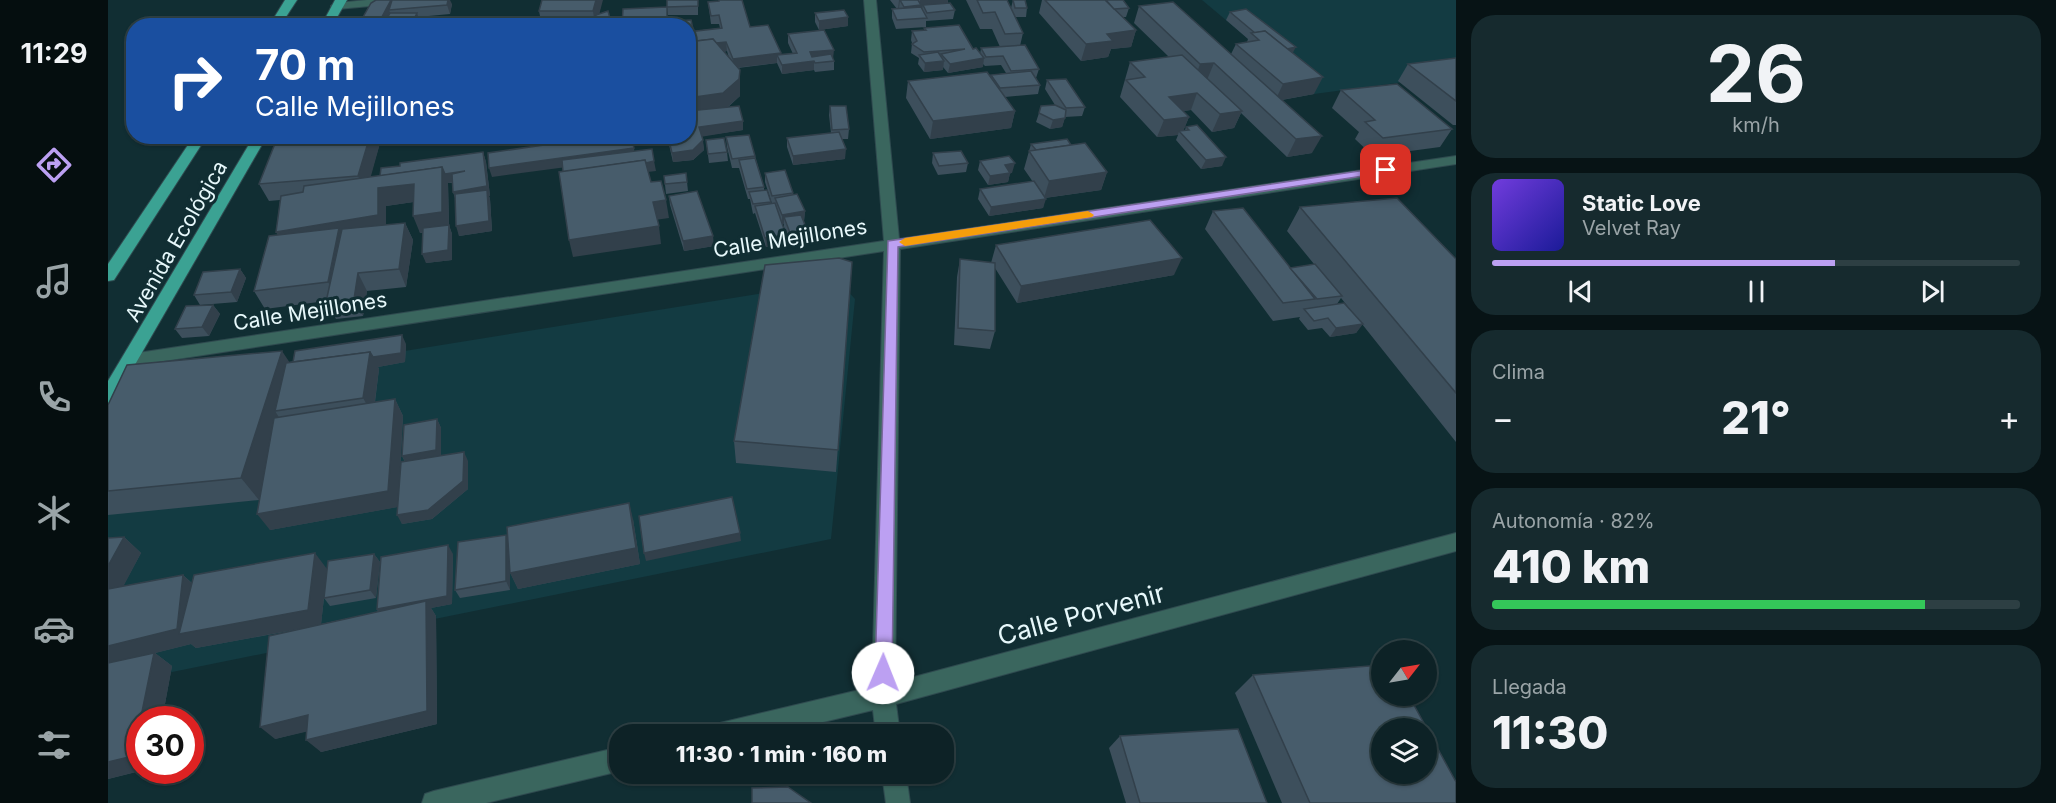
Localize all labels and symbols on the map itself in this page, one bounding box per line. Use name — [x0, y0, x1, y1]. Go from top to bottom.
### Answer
pin — [1360, 144, 1411, 195]
street label: Avenida Ecológica — [120, 156, 232, 326]
street label: Calle Mejillones — [711, 214, 869, 262]
street label: Calle Mejillones — [231, 287, 389, 335]
street label: Calle Porvenir — [994, 577, 1168, 651]
north arrow — [1371, 640, 1437, 706]
position arrow — [851, 641, 915, 705]
speed limit sign: 30 — [126, 706, 204, 784]

